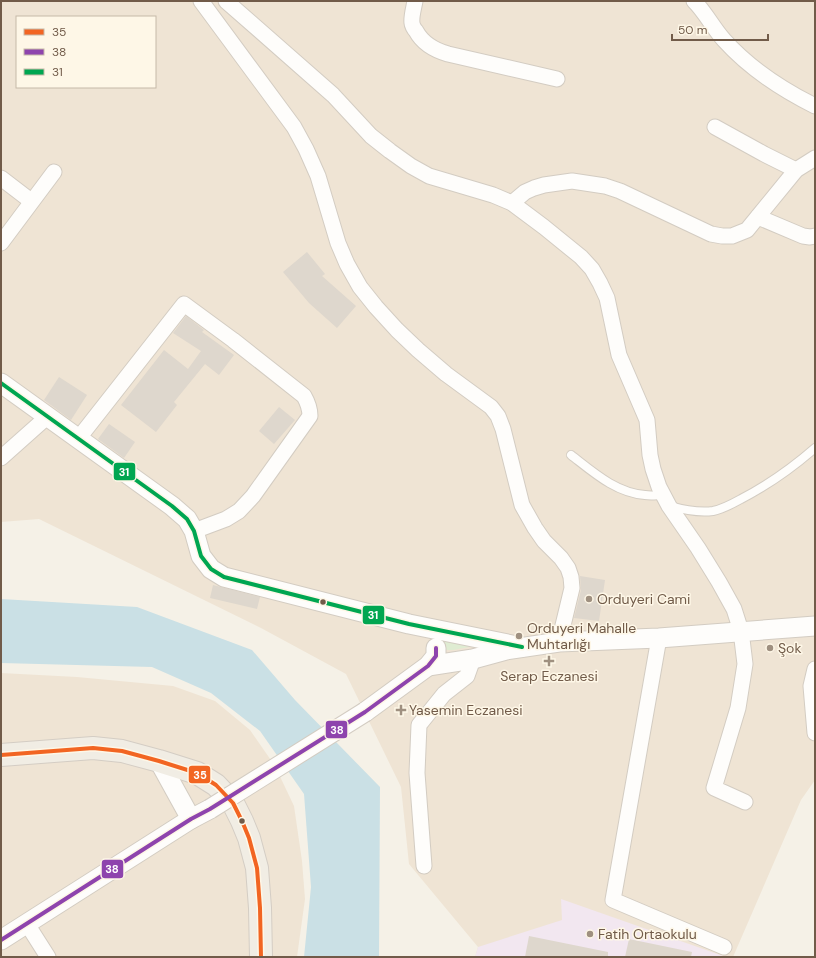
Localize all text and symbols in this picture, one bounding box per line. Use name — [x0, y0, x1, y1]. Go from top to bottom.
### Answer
legend — [16, 16, 156, 88]
scale bar — [672, 16, 768, 42]
text: 50 m — [678, 22, 707, 38]
text: 35 — [52, 24, 66, 40]
text: 38 — [52, 44, 66, 60]
text: 31 — [52, 64, 63, 80]
line badge: 31 — [113, 462, 136, 481]
text: 31 — [119, 465, 129, 479]
place label: Orduyeri Cami — [597, 590, 690, 608]
marker: Orduyeri Cami — [584, 594, 594, 604]
unlabelled marker — [318, 597, 328, 607]
line badge: 31 — [362, 605, 385, 625]
text: 31 — [368, 608, 378, 622]
place label: Orduyeri Mahalle Muhtarlığı — [527, 619, 636, 653]
marker: Orduyeri Mahalle Muhtarlığı — [514, 631, 524, 641]
place label: Şok — [778, 639, 801, 657]
marker: Şok — [765, 643, 775, 653]
marker: Serap Eczanesi — [544, 656, 554, 666]
place label: Serap Eczanesi — [500, 667, 598, 685]
place label: Yasemin Eczanesi — [409, 701, 523, 719]
marker: Yasemin Eczanesi — [396, 705, 406, 715]
line badge: 38 — [325, 720, 348, 739]
text: 38 — [330, 723, 344, 737]
line badge: 35 — [188, 765, 211, 784]
text: 35 — [193, 768, 207, 782]
unlabelled marker — [237, 816, 247, 826]
line badge: 38 — [101, 859, 124, 879]
text: 38 — [105, 862, 119, 876]
place label: Fatih Ortaokulu — [598, 925, 697, 943]
marker: Fatih Ortaokulu — [585, 929, 595, 939]

